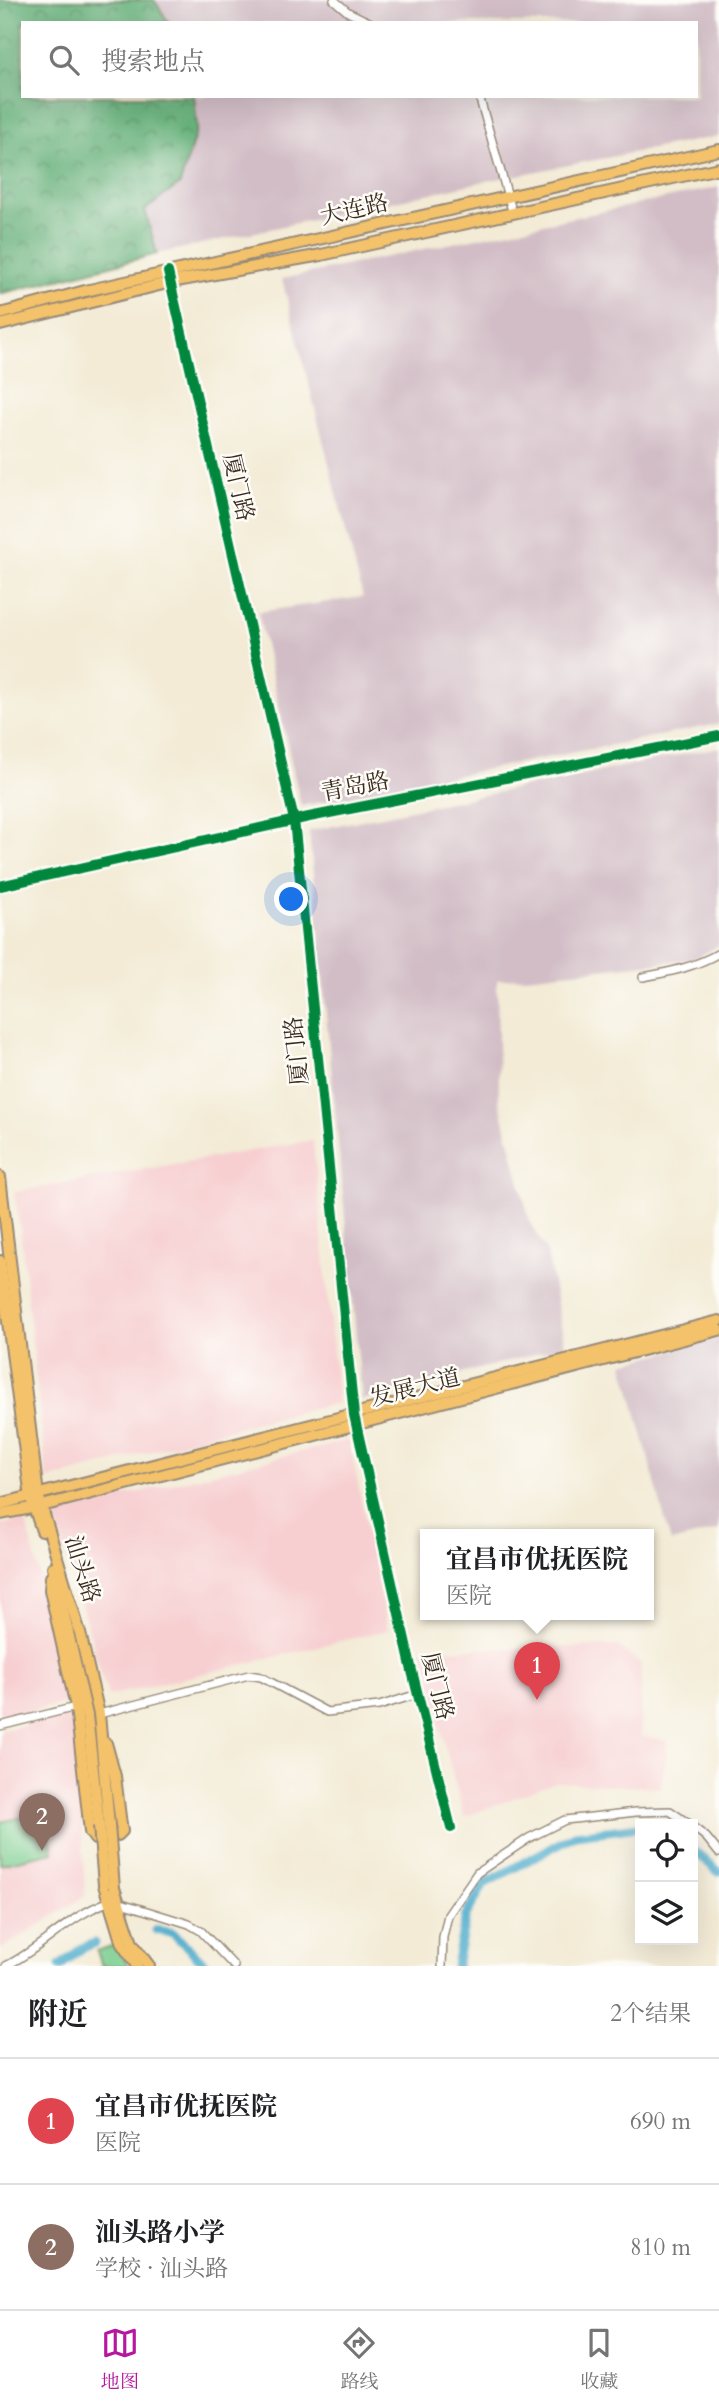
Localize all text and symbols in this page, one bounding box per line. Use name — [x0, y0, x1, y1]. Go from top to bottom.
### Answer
search box — [21, 21, 698, 98]
icon: search — [45, 41, 83, 79]
text: 搜索地点 — [101, 44, 205, 79]
street label: 大连路 — [317, 187, 391, 232]
street label: 厦门路 — [216, 450, 261, 524]
street label: 青岛路 — [318, 765, 392, 808]
your location — [274, 882, 308, 916]
street label: 厦门路 — [277, 1015, 316, 1087]
street label: 发展大道 — [367, 1361, 464, 1414]
popup — [420, 1529, 654, 1620]
street label: 汕头路 — [58, 1532, 107, 1607]
text: 宜昌市优抚医院 — [446, 1542, 628, 1577]
text: 医院 — [446, 1580, 492, 1611]
pin: 1 — [514, 1642, 560, 1700]
street label: 厦门路 — [414, 1649, 461, 1723]
pin: 2 — [19, 1793, 65, 1851]
map controls — [635, 1819, 698, 1945]
button: locate — [635, 1819, 698, 1882]
button: layers — [635, 1882, 698, 1945]
text: 附近 — [28, 1994, 88, 2035]
text: 2个结果 — [610, 1998, 691, 2029]
text: 宜昌市优抚医院 — [95, 2089, 277, 2124]
text: 1 — [45, 2106, 57, 2137]
text: 690 m — [630, 2106, 691, 2137]
text: 医院 — [95, 2127, 141, 2158]
text: 汕头路小学 — [95, 2215, 225, 2250]
text: 2 — [45, 2232, 57, 2263]
text: 810 m — [630, 2232, 691, 2263]
text: 学校 · 汕头路 — [95, 2253, 228, 2284]
tab: 地图 — [101, 2324, 139, 2395]
tab: 路线 — [340, 2324, 378, 2395]
tab: 收藏 — [580, 2324, 618, 2395]

